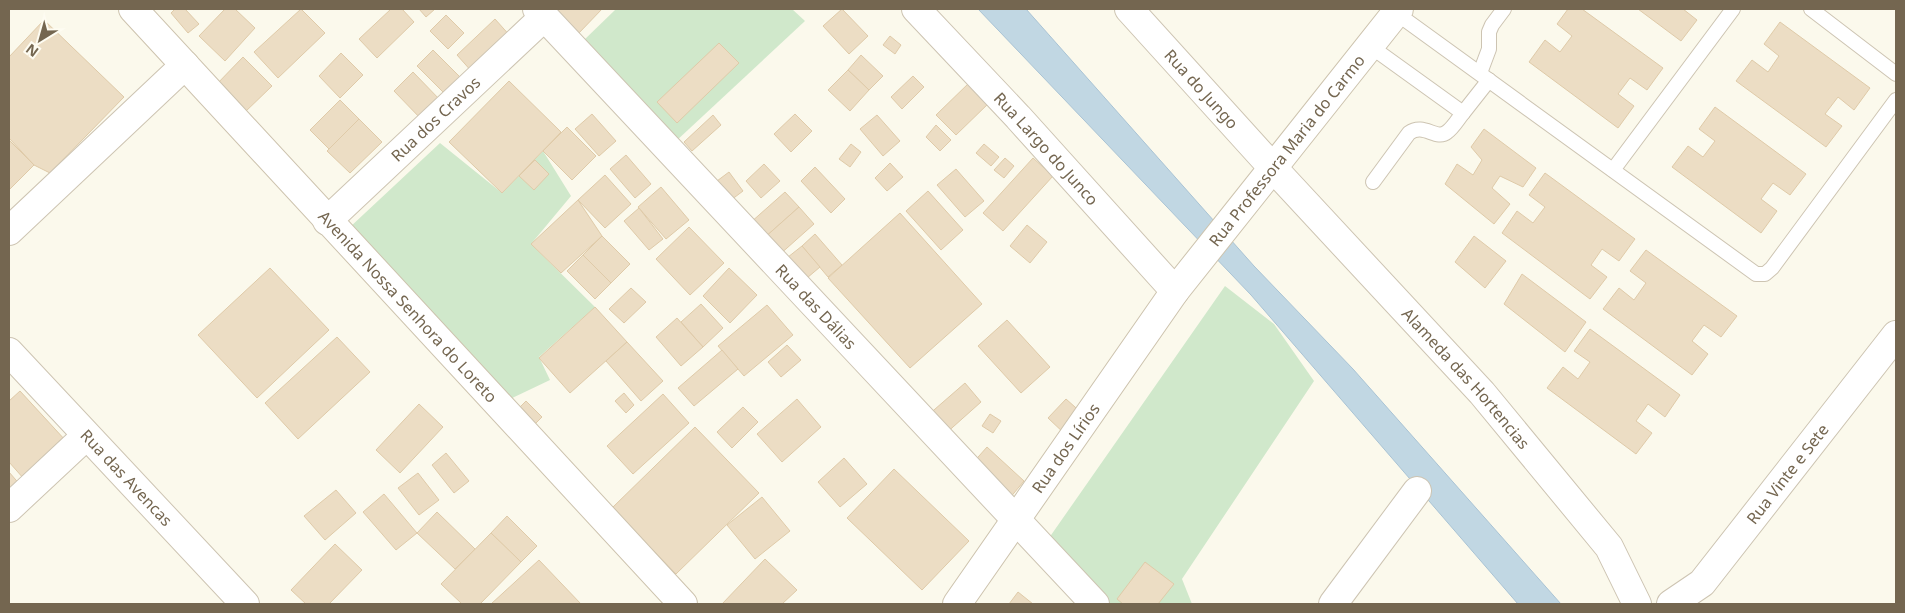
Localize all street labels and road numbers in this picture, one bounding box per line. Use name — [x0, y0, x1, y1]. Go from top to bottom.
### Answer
street label: Rua do Jungo — [1160, 44, 1243, 134]
street label: Rua Professora Maria do Carmo — [1204, 50, 1370, 251]
street label: Rua dos Cravos — [386, 71, 485, 166]
street label: Rua Largo do Junco — [989, 87, 1103, 210]
street label: Avenida Nossa Senhora do Loreto — [314, 206, 502, 407]
street label: Rua das Dálias — [771, 259, 861, 354]
street label: Alameda das Hortencias — [1397, 303, 1535, 454]
street label: Rua dos Lírios — [1027, 399, 1105, 497]
street label: Rua Vinte e Sete — [1741, 419, 1833, 528]
street label: Rua das Avencas — [76, 424, 177, 531]

